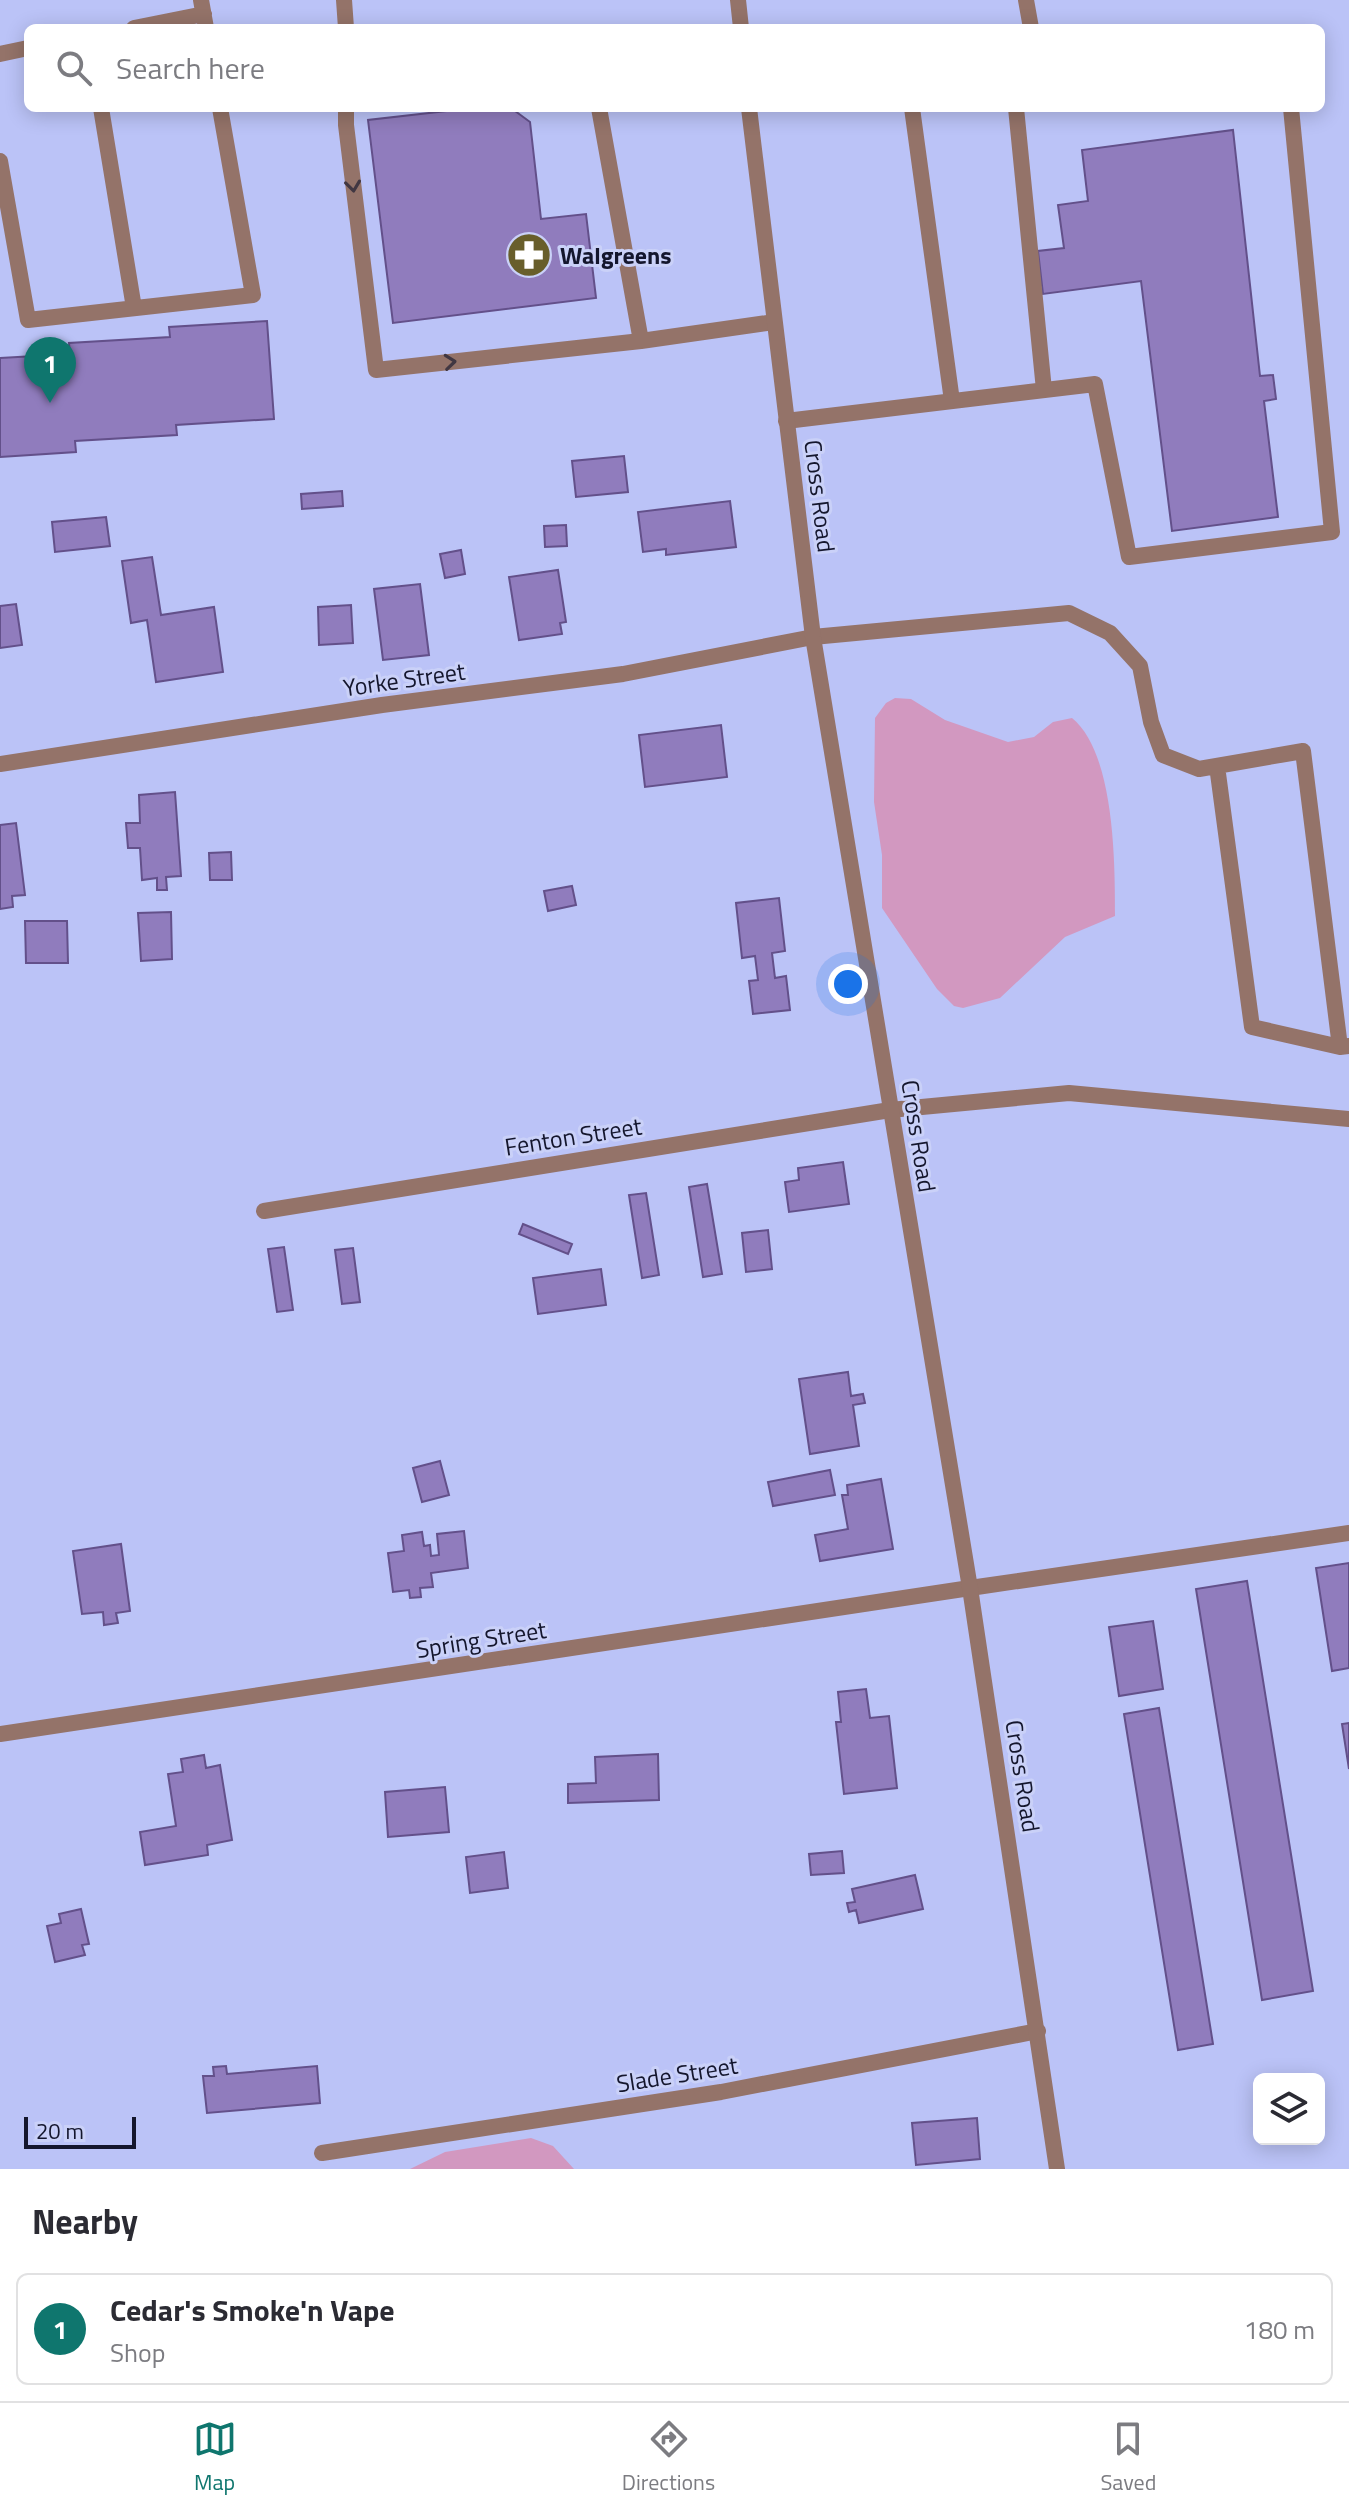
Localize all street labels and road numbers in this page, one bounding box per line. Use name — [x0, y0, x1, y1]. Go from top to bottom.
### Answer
street label: Cross Road — [795, 438, 845, 554]
street label: Yorke Street — [341, 653, 468, 705]
street label: Cross Road — [892, 1077, 946, 1195]
street label: Fenton Street — [502, 1107, 645, 1165]
street label: Spring Street — [413, 1611, 549, 1667]
street label: Cross Road — [996, 1717, 1050, 1835]
street label: Slade Street — [614, 2047, 741, 2101]

